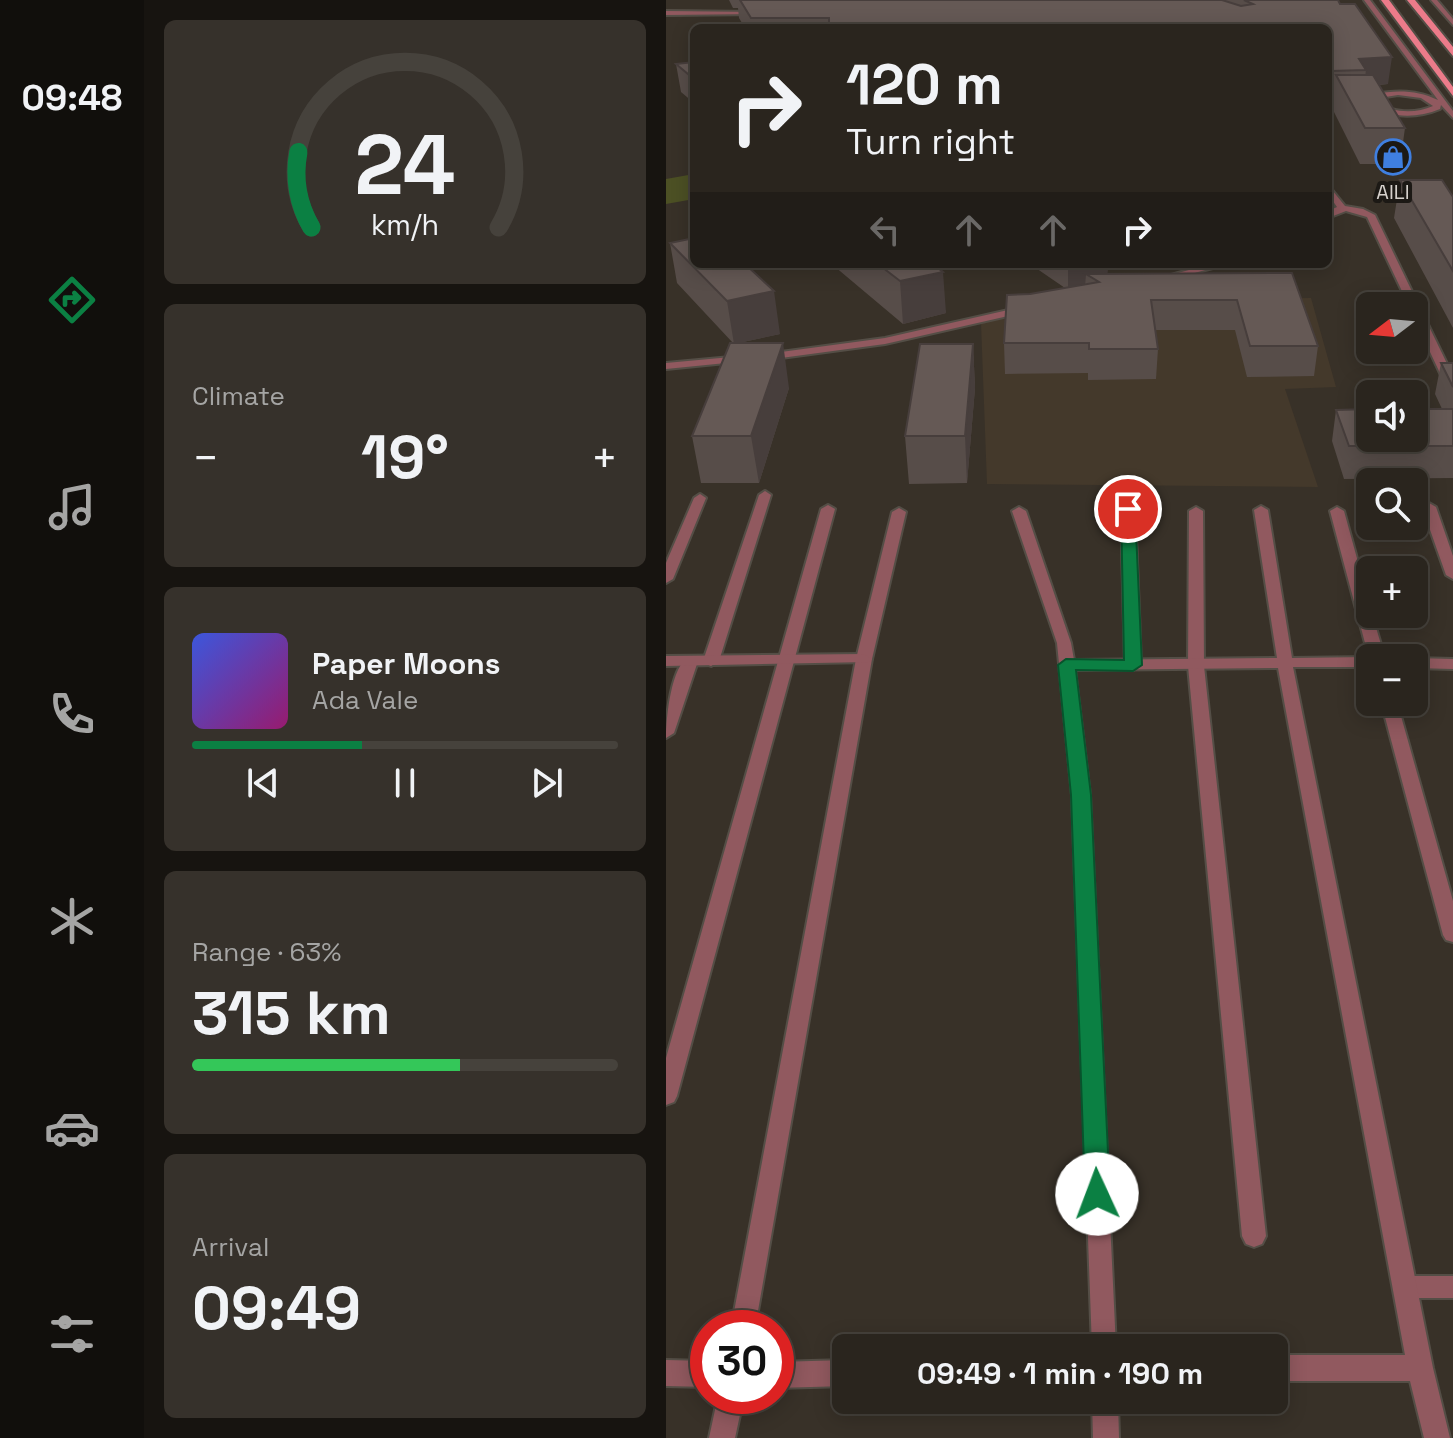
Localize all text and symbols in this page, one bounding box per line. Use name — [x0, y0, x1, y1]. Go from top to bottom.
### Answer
text: 120 m — [846, 49, 1003, 120]
icon: right — [714, 56, 818, 160]
text: 09:48 — [22, 75, 122, 121]
text: 24 — [355, 111, 455, 217]
text: Turn right — [846, 119, 1015, 165]
shop icon: AILI — [1374, 138, 1412, 176]
place label: AILI — [1376, 179, 1410, 205]
text: km/h — [371, 207, 439, 243]
icon: left — [863, 208, 907, 252]
icon: ahead — [947, 208, 991, 252]
icon: ahead — [1031, 208, 1075, 252]
icon: right — [1115, 208, 1159, 252]
icon: directions — [44, 272, 100, 328]
north arrow — [1356, 292, 1428, 364]
map controls — [1356, 292, 1428, 716]
text: Climate — [192, 379, 285, 413]
button: sound — [1356, 380, 1428, 452]
text: 19° — [361, 419, 449, 496]
text: − — [192, 430, 219, 486]
text: + — [591, 430, 618, 486]
button: search — [1356, 468, 1428, 540]
pin — [1094, 475, 1162, 543]
icon: music — [44, 479, 100, 535]
icon: arrive — [1106, 487, 1150, 531]
button: + — [1356, 556, 1428, 628]
text: Paper Moons — [312, 644, 501, 683]
button: − — [1356, 644, 1428, 716]
text: Ada Vale — [312, 683, 418, 717]
icon: phone — [44, 686, 100, 742]
icon: previous — [241, 761, 285, 805]
icon: pause — [383, 761, 427, 805]
icon: next — [525, 761, 569, 805]
icon: climate — [44, 893, 100, 949]
text: Range · 63% — [192, 935, 341, 969]
text: 315 km — [192, 975, 391, 1052]
icon: car — [44, 1100, 100, 1156]
position arrow — [1055, 1152, 1139, 1236]
text: Arrival — [192, 1230, 269, 1264]
text: 09:49 — [192, 1270, 361, 1347]
icon: filters — [44, 1306, 100, 1362]
speed limit sign: 30 — [690, 1310, 794, 1414]
text: 09:49 · 1 min · 190 m — [917, 1354, 1203, 1393]

